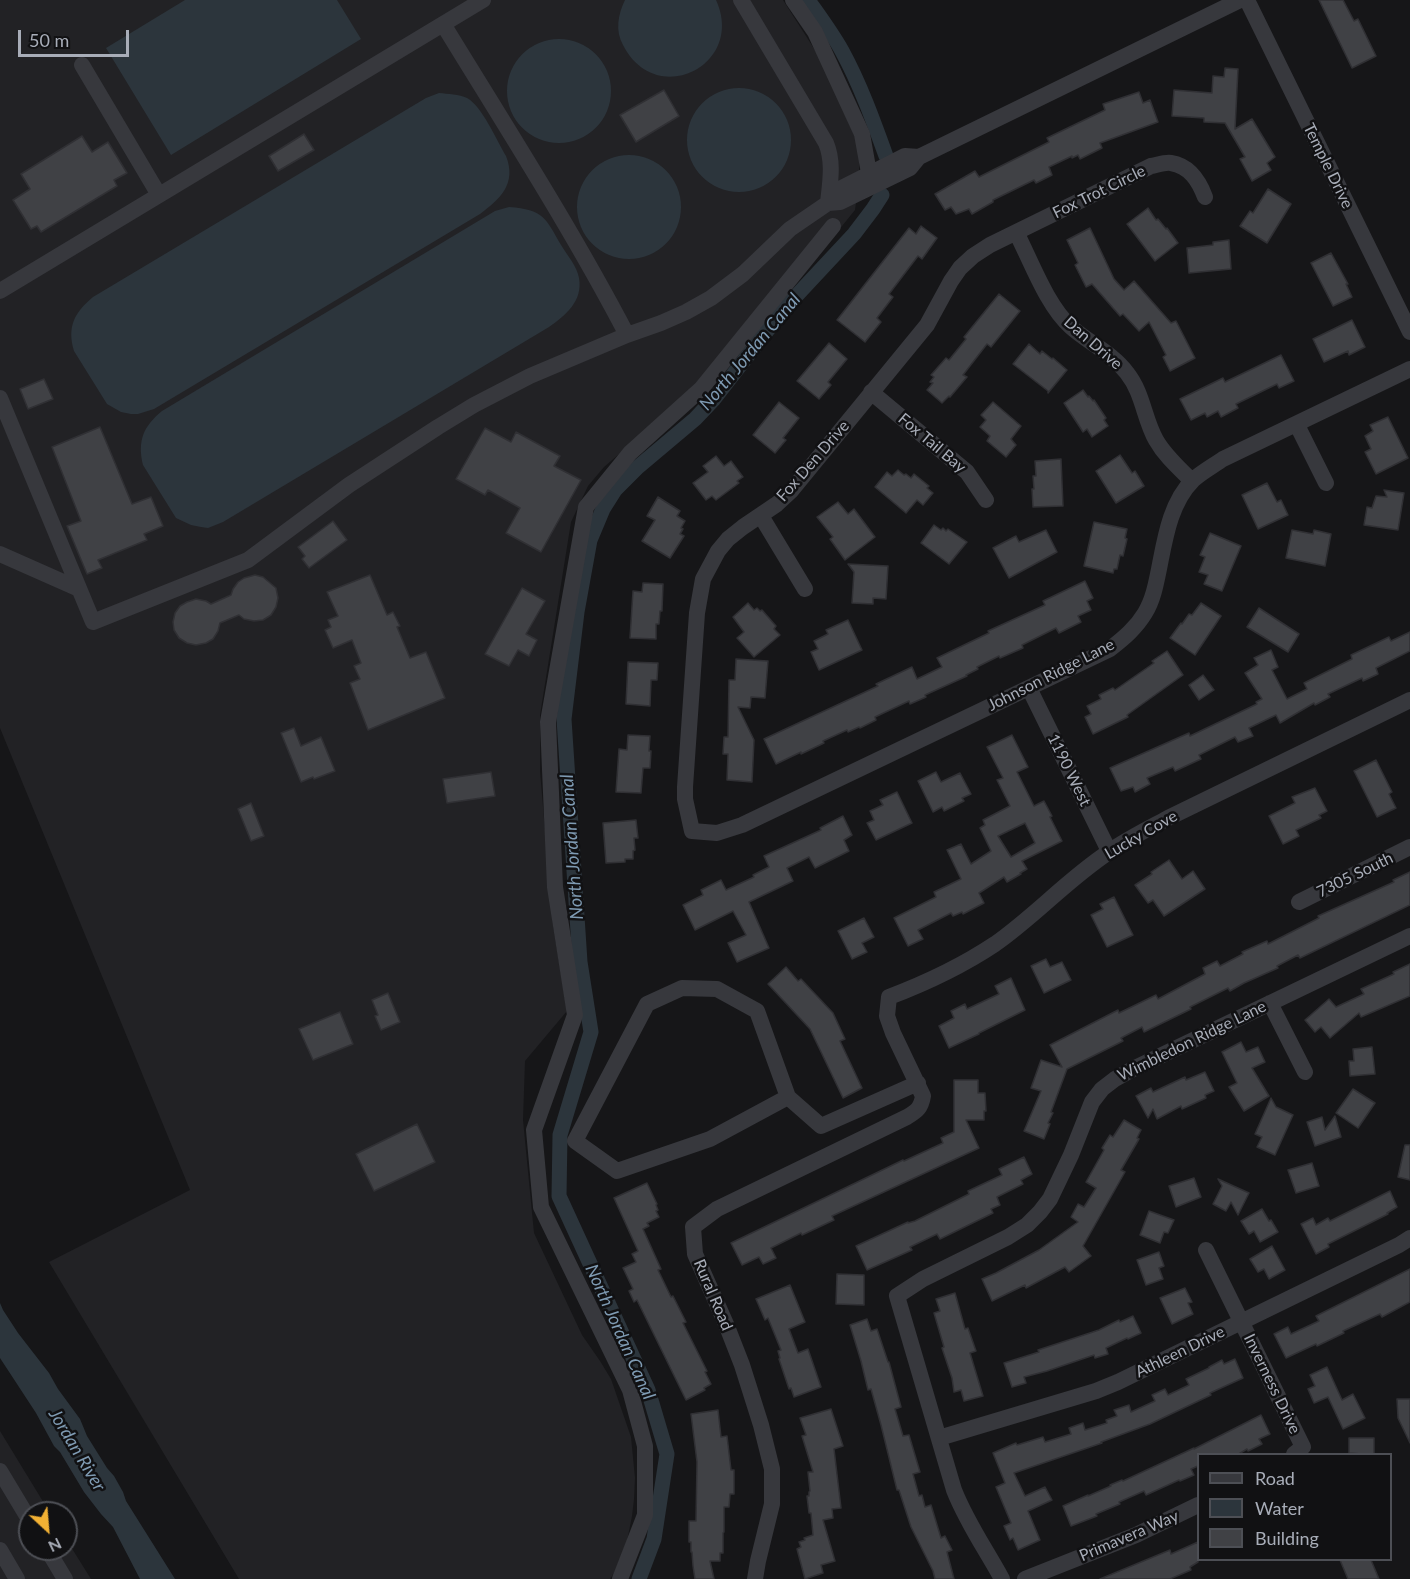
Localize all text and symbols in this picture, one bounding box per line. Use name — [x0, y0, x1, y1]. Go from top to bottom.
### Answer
scale bar — [21, 18, 132, 56]
text: 50 m — [29, 29, 69, 51]
street label: Temple Drive — [1299, 120, 1357, 212]
street label: Fox Trot Circle — [1049, 161, 1149, 223]
water label: North Jordan Canal — [695, 289, 805, 415]
street label: Dan Drive — [1060, 312, 1126, 374]
street label: Fox Tail Bay — [894, 409, 970, 477]
street label: Fox Den Drive — [773, 417, 853, 505]
street label: Johnson Ridge Lane — [985, 635, 1117, 715]
street label: 1190 West — [1043, 731, 1095, 809]
water label: North Jordan Canal — [556, 774, 588, 920]
street label: Lucky Cove — [1101, 807, 1181, 863]
street label: 7305 South — [1314, 848, 1396, 902]
street label: Wimbledon Ridge Lane — [1115, 997, 1269, 1085]
street label: Rural Road — [689, 1256, 737, 1334]
water label: North Jordan Canal — [580, 1261, 660, 1403]
street label: Athleen Drive — [1132, 1322, 1228, 1382]
street label: Inverness Drive — [1240, 1331, 1304, 1437]
water label: Jordan River — [44, 1405, 110, 1495]
legend — [1197, 1453, 1392, 1561]
text: Road — [1255, 1467, 1295, 1489]
text: Water — [1255, 1497, 1304, 1519]
north arrow — [18, 1501, 78, 1561]
street label: Primavera Way — [1076, 1506, 1182, 1566]
text: Building — [1255, 1527, 1319, 1549]
text: N — [46, 1535, 65, 1557]

